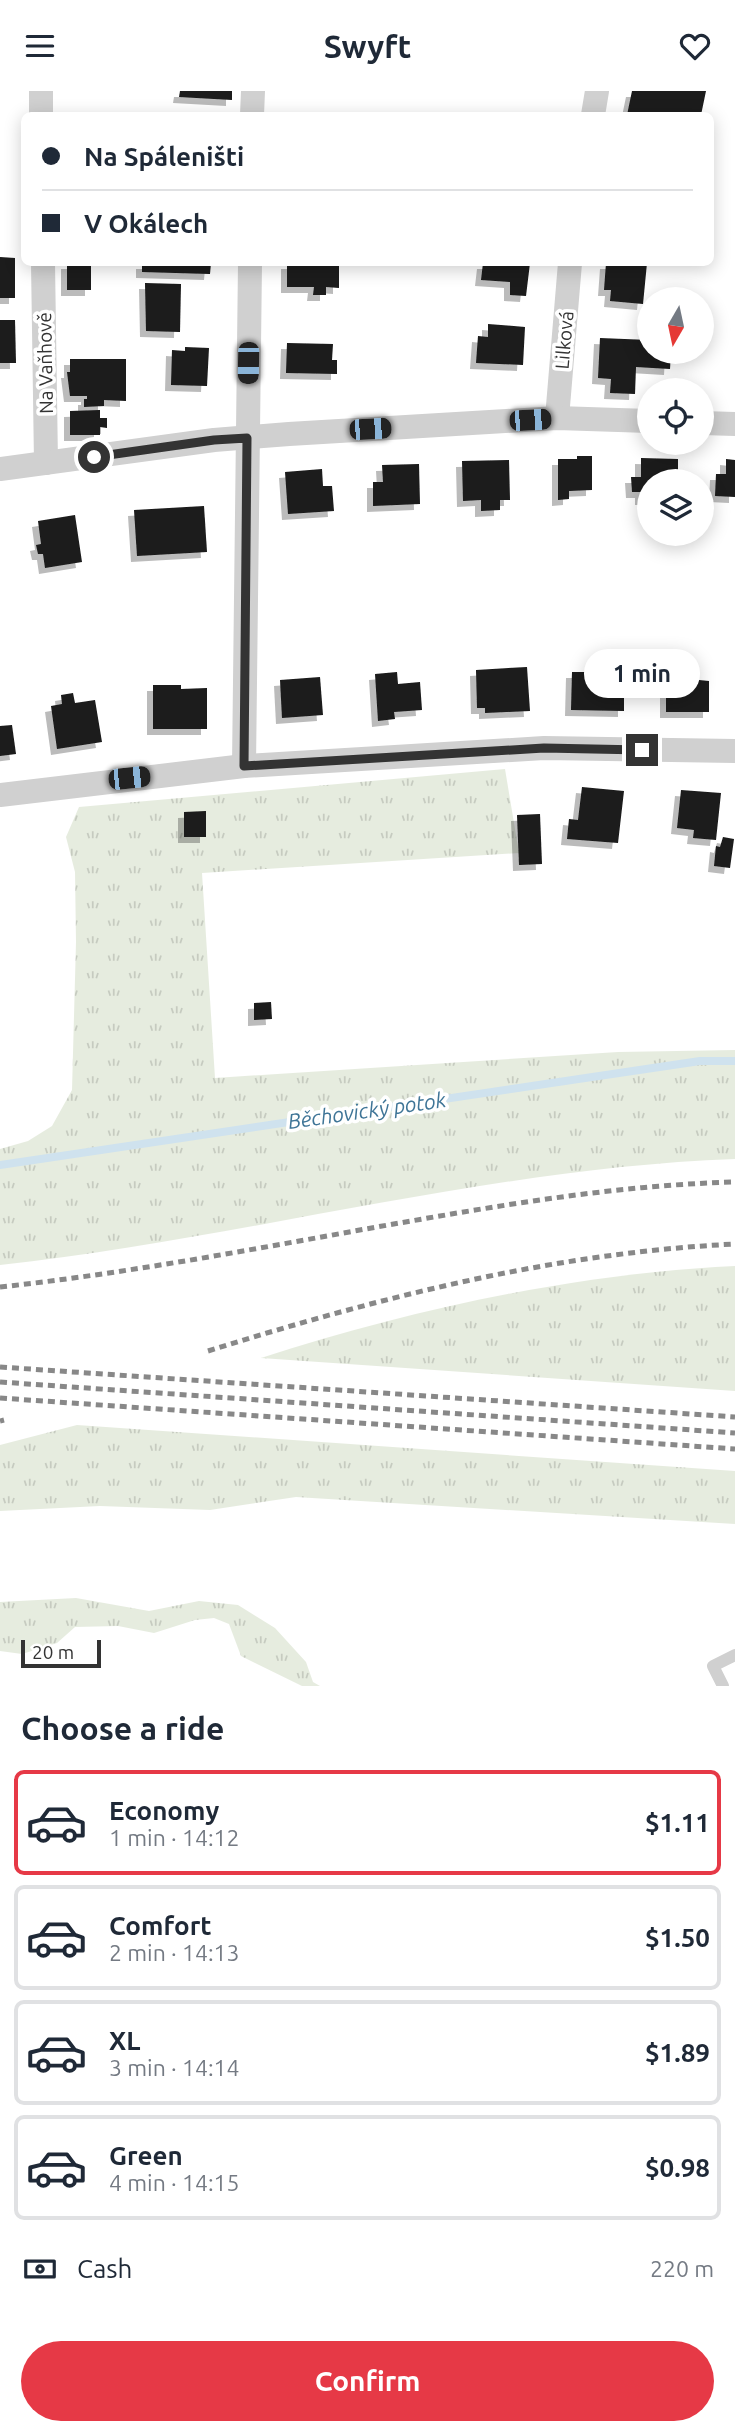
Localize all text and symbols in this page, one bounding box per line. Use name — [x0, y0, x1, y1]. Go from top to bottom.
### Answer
icon: menu — [21, 27, 59, 65]
icon: heart — [676, 27, 714, 65]
text: Swyft — [324, 28, 411, 64]
text: Na Spáleništi — [84, 142, 244, 171]
text: V Okálech — [84, 209, 208, 238]
north arrow — [637, 287, 714, 364]
map controls — [637, 287, 714, 546]
street label: Lilková — [550, 310, 578, 370]
street label: Na Vaňhově — [33, 312, 57, 414]
car — [238, 342, 259, 384]
button: locate — [637, 378, 714, 455]
car — [509, 408, 552, 432]
car — [349, 417, 392, 441]
route start — [78, 441, 110, 473]
button: layers — [637, 469, 714, 546]
callout: 1 min — [584, 649, 700, 697]
text: 1 min — [613, 661, 671, 686]
route end — [626, 734, 658, 766]
car — [108, 765, 151, 791]
water label: Běchovický potok — [286, 1087, 448, 1133]
scale bar — [21, 1637, 102, 1669]
text: 20 m — [32, 1641, 74, 1663]
text: Choose a ride — [21, 1710, 224, 1746]
icon: car — [25, 1791, 88, 1854]
text: Economy — [109, 1796, 219, 1825]
text: $1.11 — [645, 1808, 710, 1837]
text: 1 min · 14:12 — [109, 1825, 240, 1850]
icon: car — [25, 1906, 88, 1969]
text: Comfort — [109, 1911, 212, 1940]
text: $1.50 — [645, 1923, 710, 1952]
text: 2 min · 14:13 — [109, 1940, 240, 1965]
icon: car — [25, 2021, 88, 2084]
text: XL — [109, 2026, 140, 2055]
text: $1.89 — [645, 2038, 710, 2067]
text: 3 min · 14:14 — [109, 2055, 240, 2080]
icon: car — [25, 2136, 88, 2199]
text: Green — [109, 2141, 183, 2170]
text: $0.98 — [645, 2153, 710, 2182]
text: 4 min · 14:15 — [109, 2170, 240, 2195]
icon: cash — [21, 2250, 59, 2288]
text: Cash — [77, 2254, 132, 2283]
text: 220 m — [650, 2256, 714, 2281]
button: Confirm — [21, 2341, 714, 2421]

